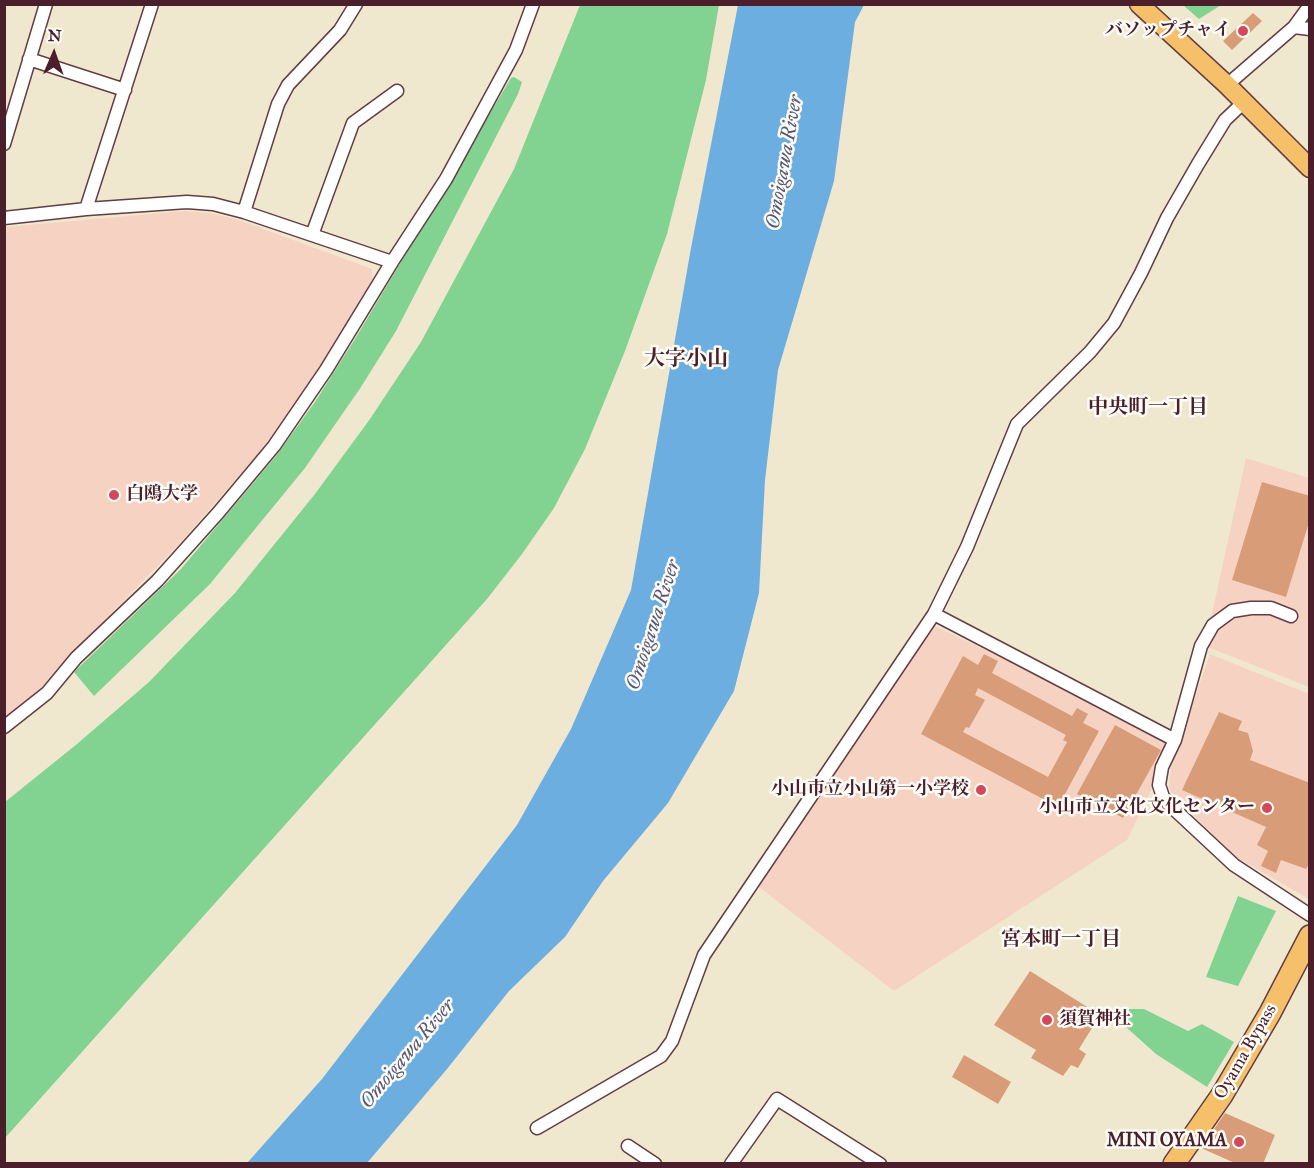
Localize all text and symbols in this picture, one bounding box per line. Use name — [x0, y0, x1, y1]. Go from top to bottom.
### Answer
place label: バソップチャイ — [1105, 20, 1231, 42]
north arrow — [24, 24, 84, 84]
marker: バソップチャイ — [1236, 24, 1250, 38]
text: N — [48, 26, 62, 45]
water label: Omoigawa River — [761, 93, 809, 231]
district label: 大字小山 — [644, 347, 728, 373]
district label: 中央町一丁目 — [1088, 396, 1208, 420]
place label: 白鴎大学 — [126, 484, 198, 506]
marker: 白鴎大学 — [107, 488, 121, 502]
water label: Omoigawa River — [622, 557, 686, 693]
place label: 小山市立小山第一小学校 — [771, 779, 969, 801]
marker: 小山市立小山第一小学校 — [974, 783, 988, 797]
place label: 小山市立文化文化センター — [1039, 797, 1255, 819]
marker: 小山市立文化文化センター — [1260, 801, 1274, 815]
district label: 宮本町一丁目 — [1001, 928, 1121, 952]
water label: Omoigawa River — [355, 995, 461, 1113]
street label: Oyama Bypass — [1210, 1001, 1282, 1103]
place label: 須賀神社 — [1059, 1009, 1131, 1031]
marker: 須賀神社 — [1040, 1013, 1054, 1027]
place label: MINI OYAMA — [1107, 1131, 1227, 1153]
marker: MINI OYAMA — [1232, 1135, 1246, 1149]

